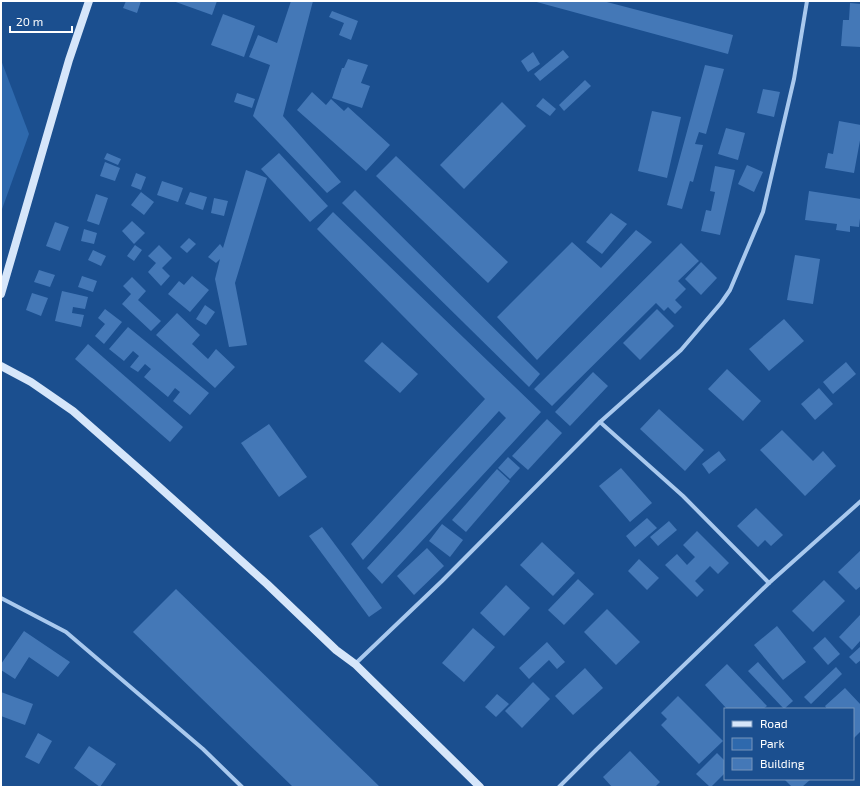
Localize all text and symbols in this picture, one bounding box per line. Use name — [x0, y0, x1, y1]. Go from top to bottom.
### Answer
scale bar — [10, 8, 72, 34]
text: 20 m — [16, 14, 43, 28]
legend — [724, 708, 854, 780]
text: Road — [760, 716, 788, 730]
text: Park — [760, 736, 785, 750]
text: Building — [760, 756, 805, 770]

